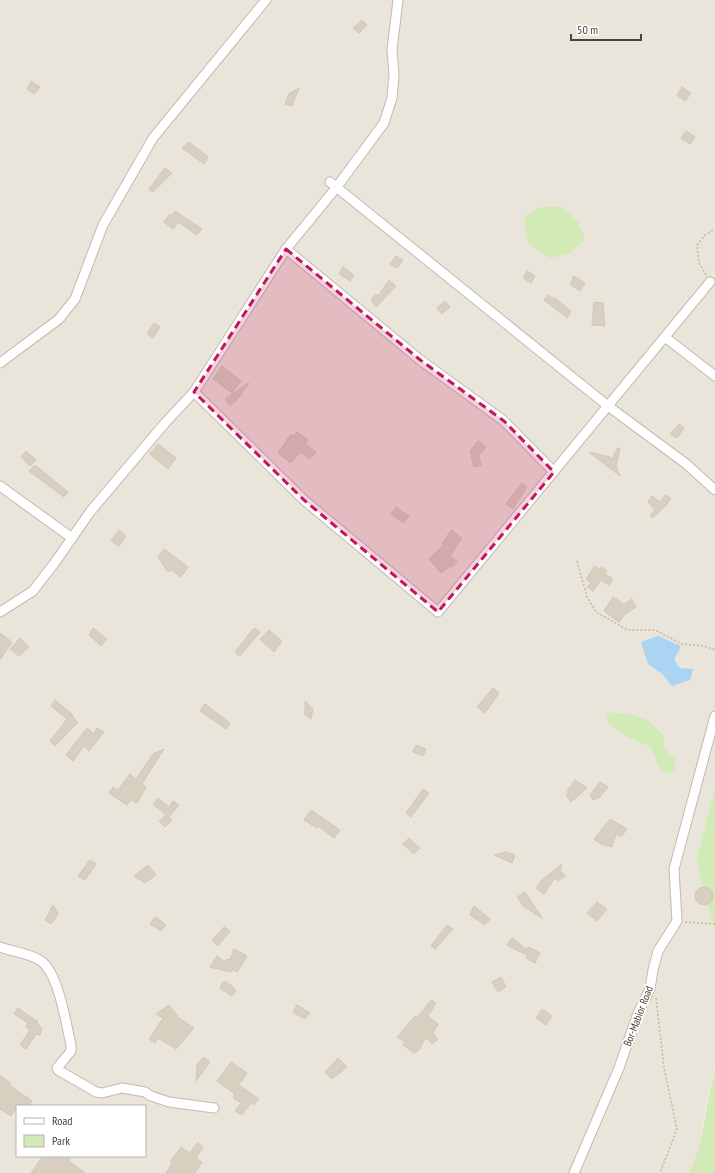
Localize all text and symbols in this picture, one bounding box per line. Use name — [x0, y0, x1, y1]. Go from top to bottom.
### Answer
scale bar — [571, 16, 641, 42]
text: 50 m — [577, 22, 598, 37]
street label: Bor-Mabior Road — [620, 984, 656, 1048]
legend — [16, 1105, 146, 1157]
text: Road — [52, 1113, 72, 1128]
text: Park — [52, 1133, 70, 1148]

